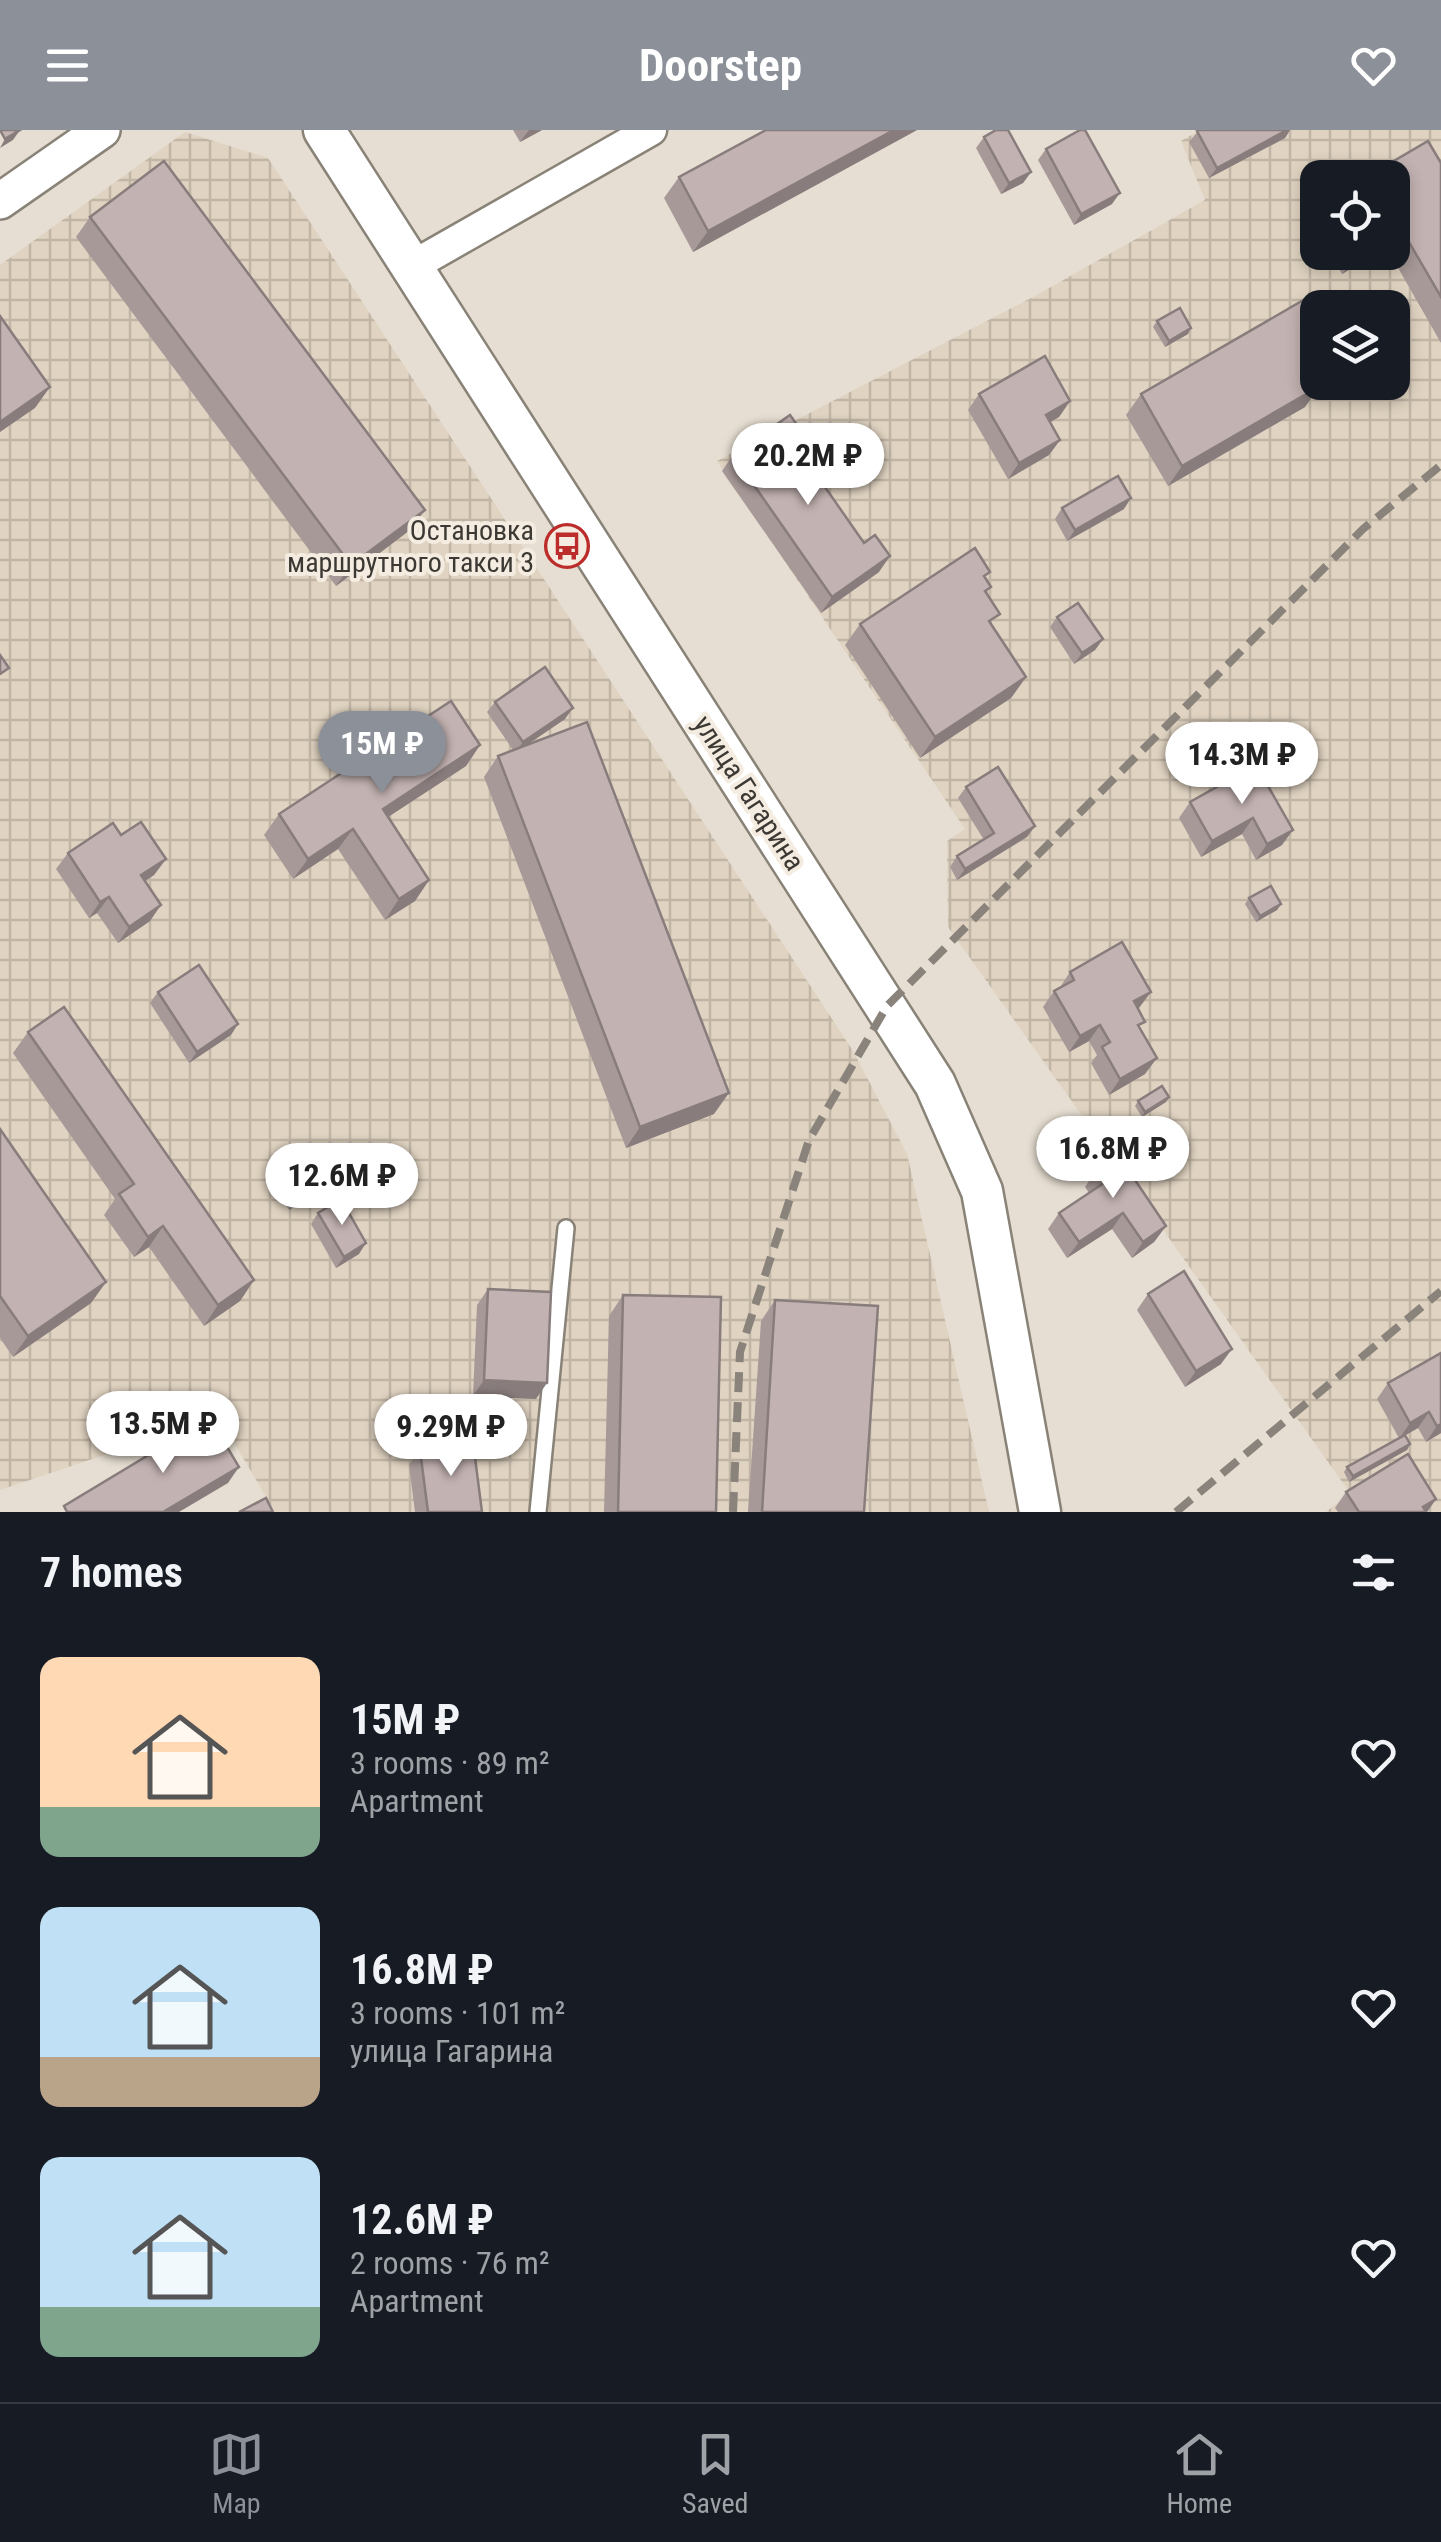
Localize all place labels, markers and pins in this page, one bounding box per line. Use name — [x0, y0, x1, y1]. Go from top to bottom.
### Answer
pin: 20.2M ₽ — [716, 423, 900, 508]
place label: Остановка маршрутного такси 3 — [287, 514, 534, 579]
bus stop icon: Остановка маршрутного такси 3 — [544, 523, 590, 569]
pin: 15M ₽ — [312, 711, 452, 796]
pin: 14.3M ₽ — [1150, 722, 1334, 807]
pin: 16.8M ₽ — [1021, 1116, 1205, 1201]
pin: 12.6M ₽ — [250, 1143, 434, 1228]
pin: 13.5M ₽ — [71, 1391, 255, 1476]
pin: 9.29M ₽ — [359, 1394, 543, 1479]

